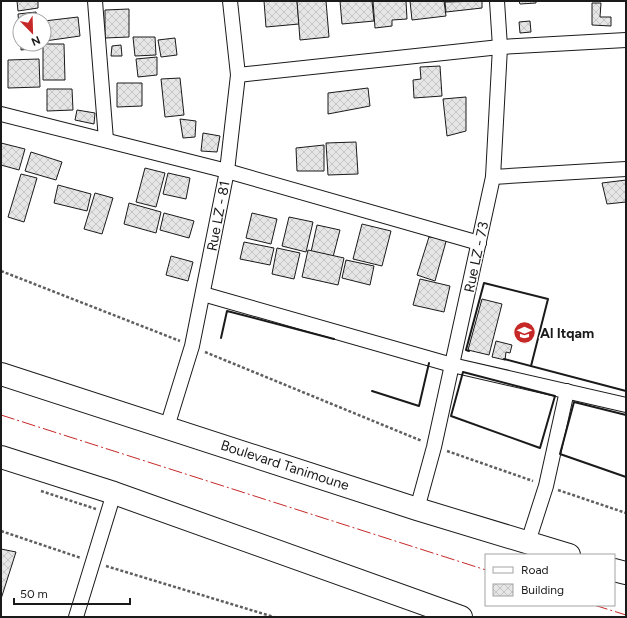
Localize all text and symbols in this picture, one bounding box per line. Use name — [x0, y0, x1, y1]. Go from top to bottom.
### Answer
north arrow — [12, 12, 52, 52]
text: N — [29, 33, 42, 48]
street label: Rue LZ - 81 — [203, 180, 234, 253]
street label: Rue LZ - 73 — [461, 220, 492, 294]
school or university icon: Al Itqam — [511, 320, 537, 346]
place label: Al Itqam — [540, 325, 594, 342]
street label: Boulevard Tanimoune — [218, 437, 352, 494]
legend — [485, 554, 615, 606]
text: Road — [521, 563, 549, 577]
scale bar — [14, 580, 130, 606]
text: Building — [521, 583, 564, 597]
text: 50 m — [20, 587, 48, 601]

